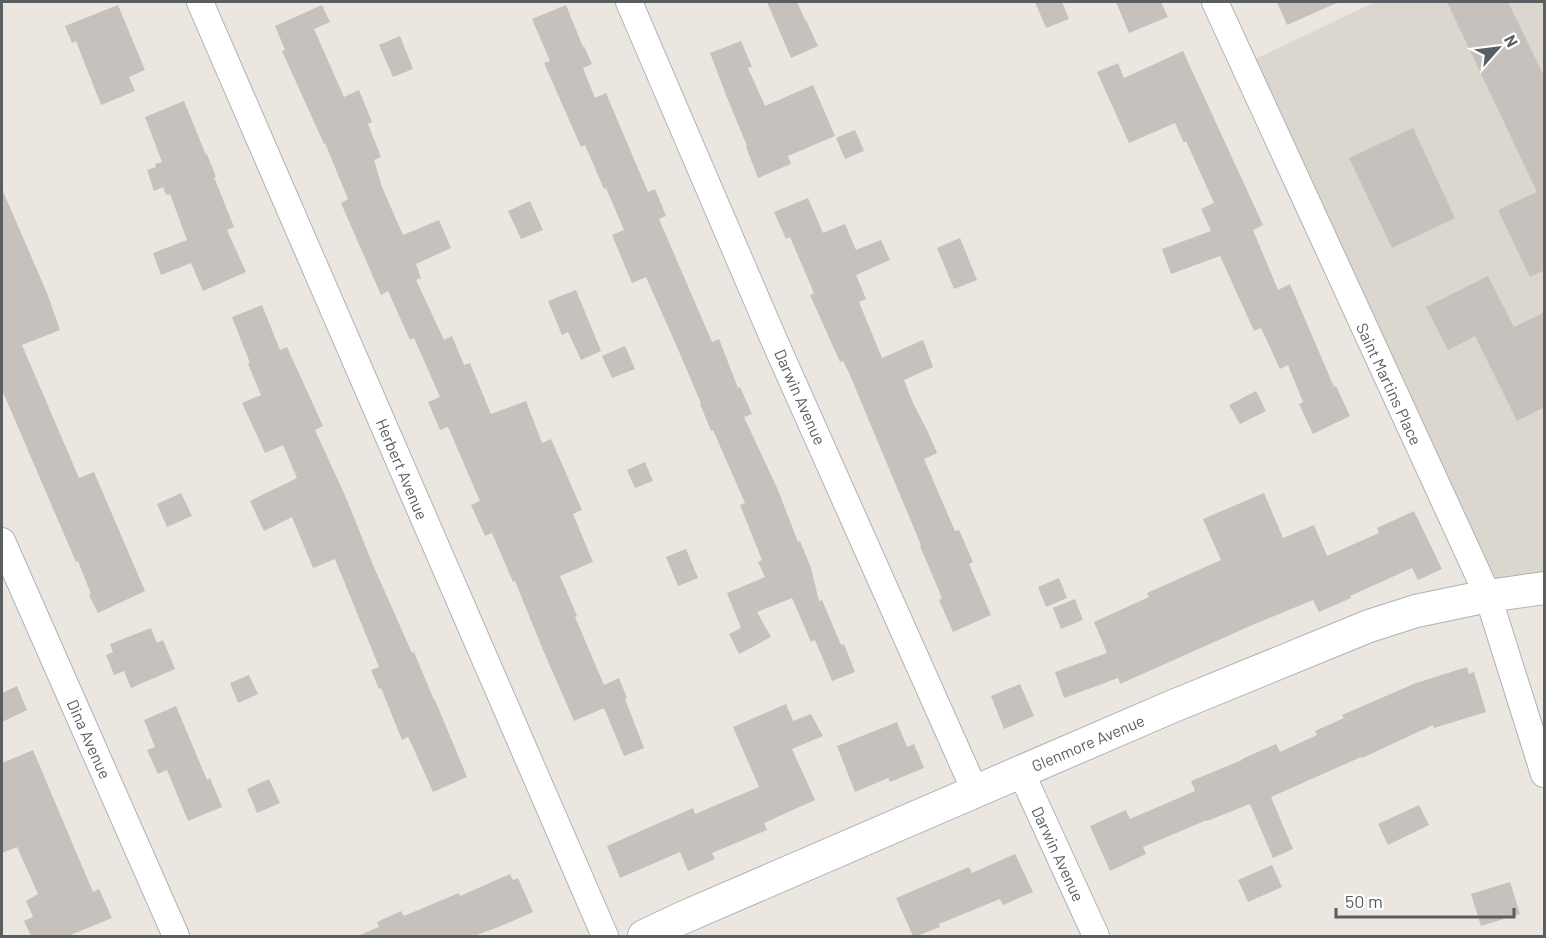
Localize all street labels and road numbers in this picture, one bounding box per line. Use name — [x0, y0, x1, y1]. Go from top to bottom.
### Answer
street label: Saint Martins Place — [1353, 320, 1426, 448]
street label: Darwin Avenue — [771, 346, 830, 447]
street label: Herbert Avenue — [373, 415, 432, 522]
street label: Dina Avenue — [64, 696, 115, 781]
street label: Glenmore Avenue — [1028, 710, 1147, 775]
street label: Darwin Avenue — [1028, 803, 1089, 904]

